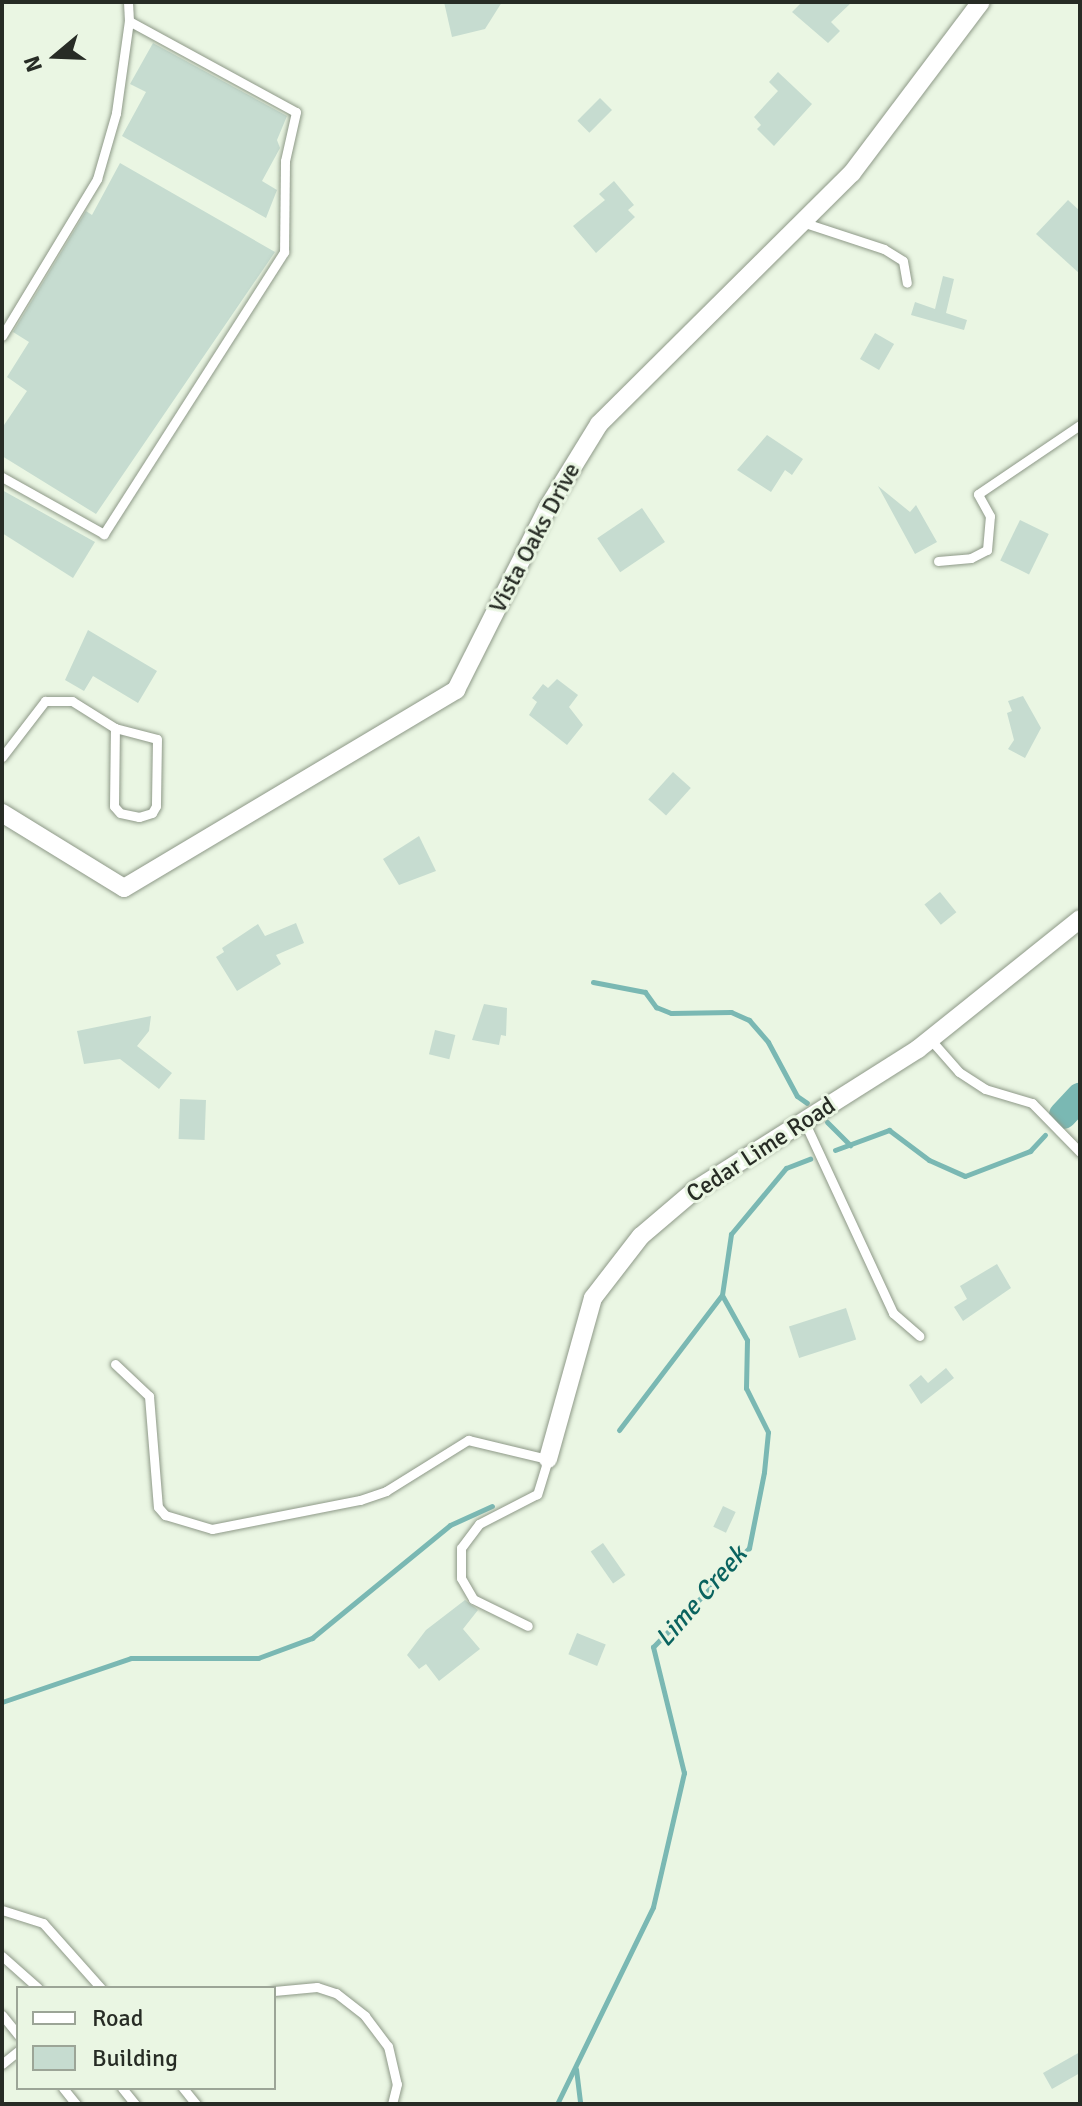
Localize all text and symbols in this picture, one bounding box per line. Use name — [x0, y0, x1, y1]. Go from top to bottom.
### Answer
north arrow — [16, 16, 96, 96]
text: N — [18, 52, 48, 76]
street label: Vista Oaks Drive — [483, 458, 587, 618]
street label: Cedar Lime Road — [681, 1091, 841, 1209]
water label: Lime Creek — [650, 1540, 754, 1654]
legend — [16, 1986, 276, 2090]
text: Road — [92, 2003, 143, 2033]
text: Building — [92, 2043, 178, 2073]

